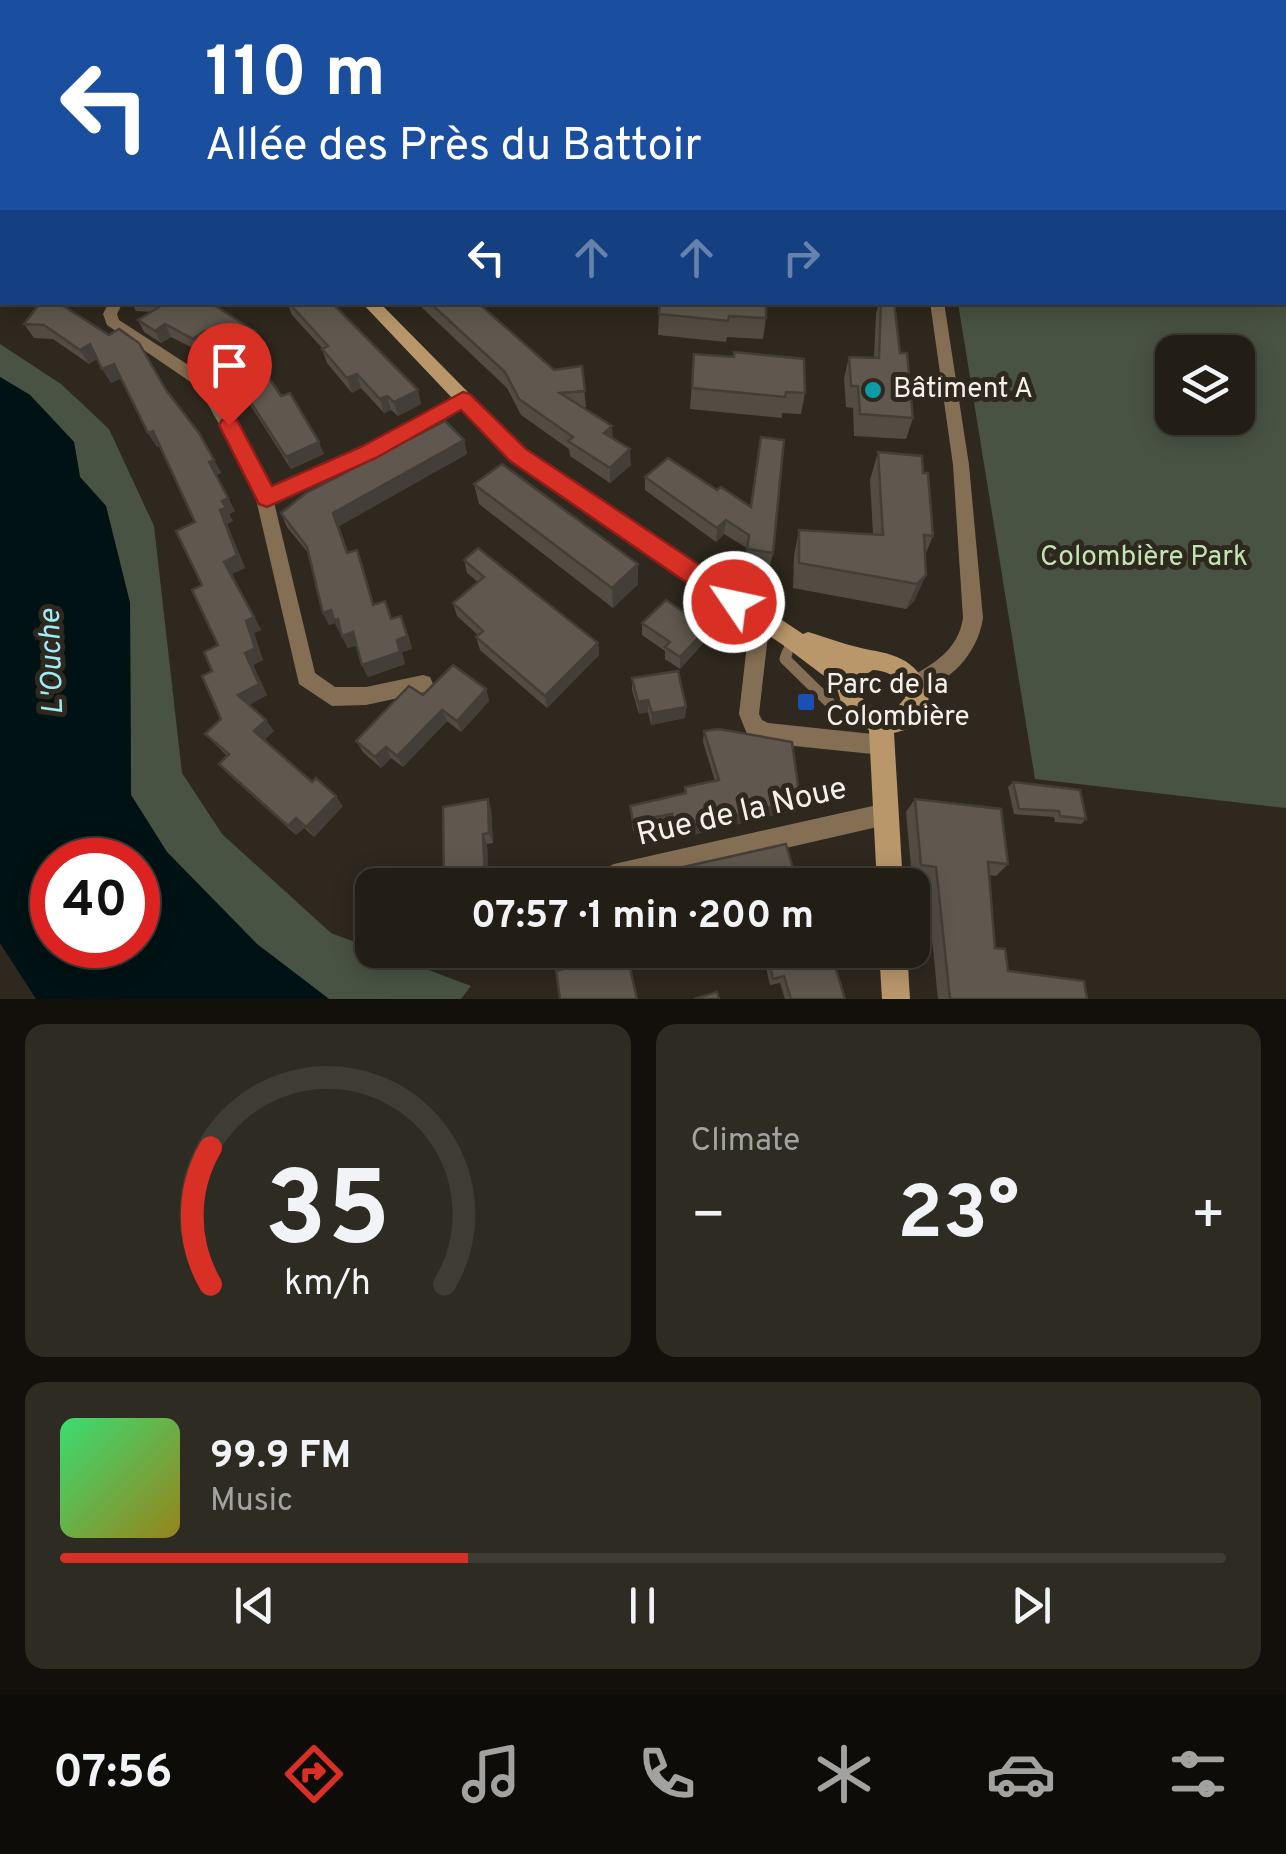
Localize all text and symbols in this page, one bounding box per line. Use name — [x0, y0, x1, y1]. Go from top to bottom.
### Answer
text: 110 m — [205, 32, 386, 121]
icon: left — [40, 40, 170, 170]
text: Allée des Près du Battoir — [205, 119, 702, 176]
icon: left — [459, 230, 514, 285]
icon: ahead — [564, 230, 619, 285]
icon: ahead — [669, 230, 724, 285]
icon: right — [774, 230, 829, 285]
pin — [187, 323, 272, 426]
map controls — [1155, 335, 1255, 435]
button: layers — [1155, 335, 1255, 435]
icon: arrive — [202, 338, 257, 393]
place label: Bâtiment A — [893, 372, 1033, 408]
marker: Bâtiment A — [862, 379, 884, 401]
park label: Colombière Park — [1040, 540, 1248, 576]
position arrow — [682, 550, 786, 654]
water label: L'Ouche — [33, 608, 73, 716]
place label: Parc de la Colombière — [826, 668, 970, 736]
marker: Parc de la Colombière — [795, 691, 817, 713]
street label: Rue de la Noue — [633, 769, 851, 857]
speed limit sign: 40 — [30, 838, 160, 968]
text: 07:57 · 1 min · 200 m — [471, 893, 814, 942]
text: Climate — [691, 1122, 800, 1162]
text: 35 — [265, 1150, 391, 1282]
text: 23° — [897, 1170, 1019, 1265]
text: − — [691, 1183, 726, 1253]
text: + — [1191, 1183, 1226, 1253]
text: km/h — [284, 1262, 371, 1308]
text: 99.9 FM — [210, 1433, 351, 1482]
text: Music — [210, 1482, 293, 1522]
icon: previous — [227, 1578, 282, 1633]
icon: pause — [615, 1578, 670, 1633]
icon: next — [1004, 1578, 1059, 1633]
icon: directions — [279, 1739, 349, 1809]
icon: music — [456, 1739, 526, 1809]
icon: phone — [632, 1739, 702, 1809]
icon: climate — [809, 1739, 879, 1809]
icon: car — [986, 1739, 1056, 1809]
icon: filters — [1163, 1739, 1233, 1809]
text: 07:56 — [53, 1746, 172, 1803]

